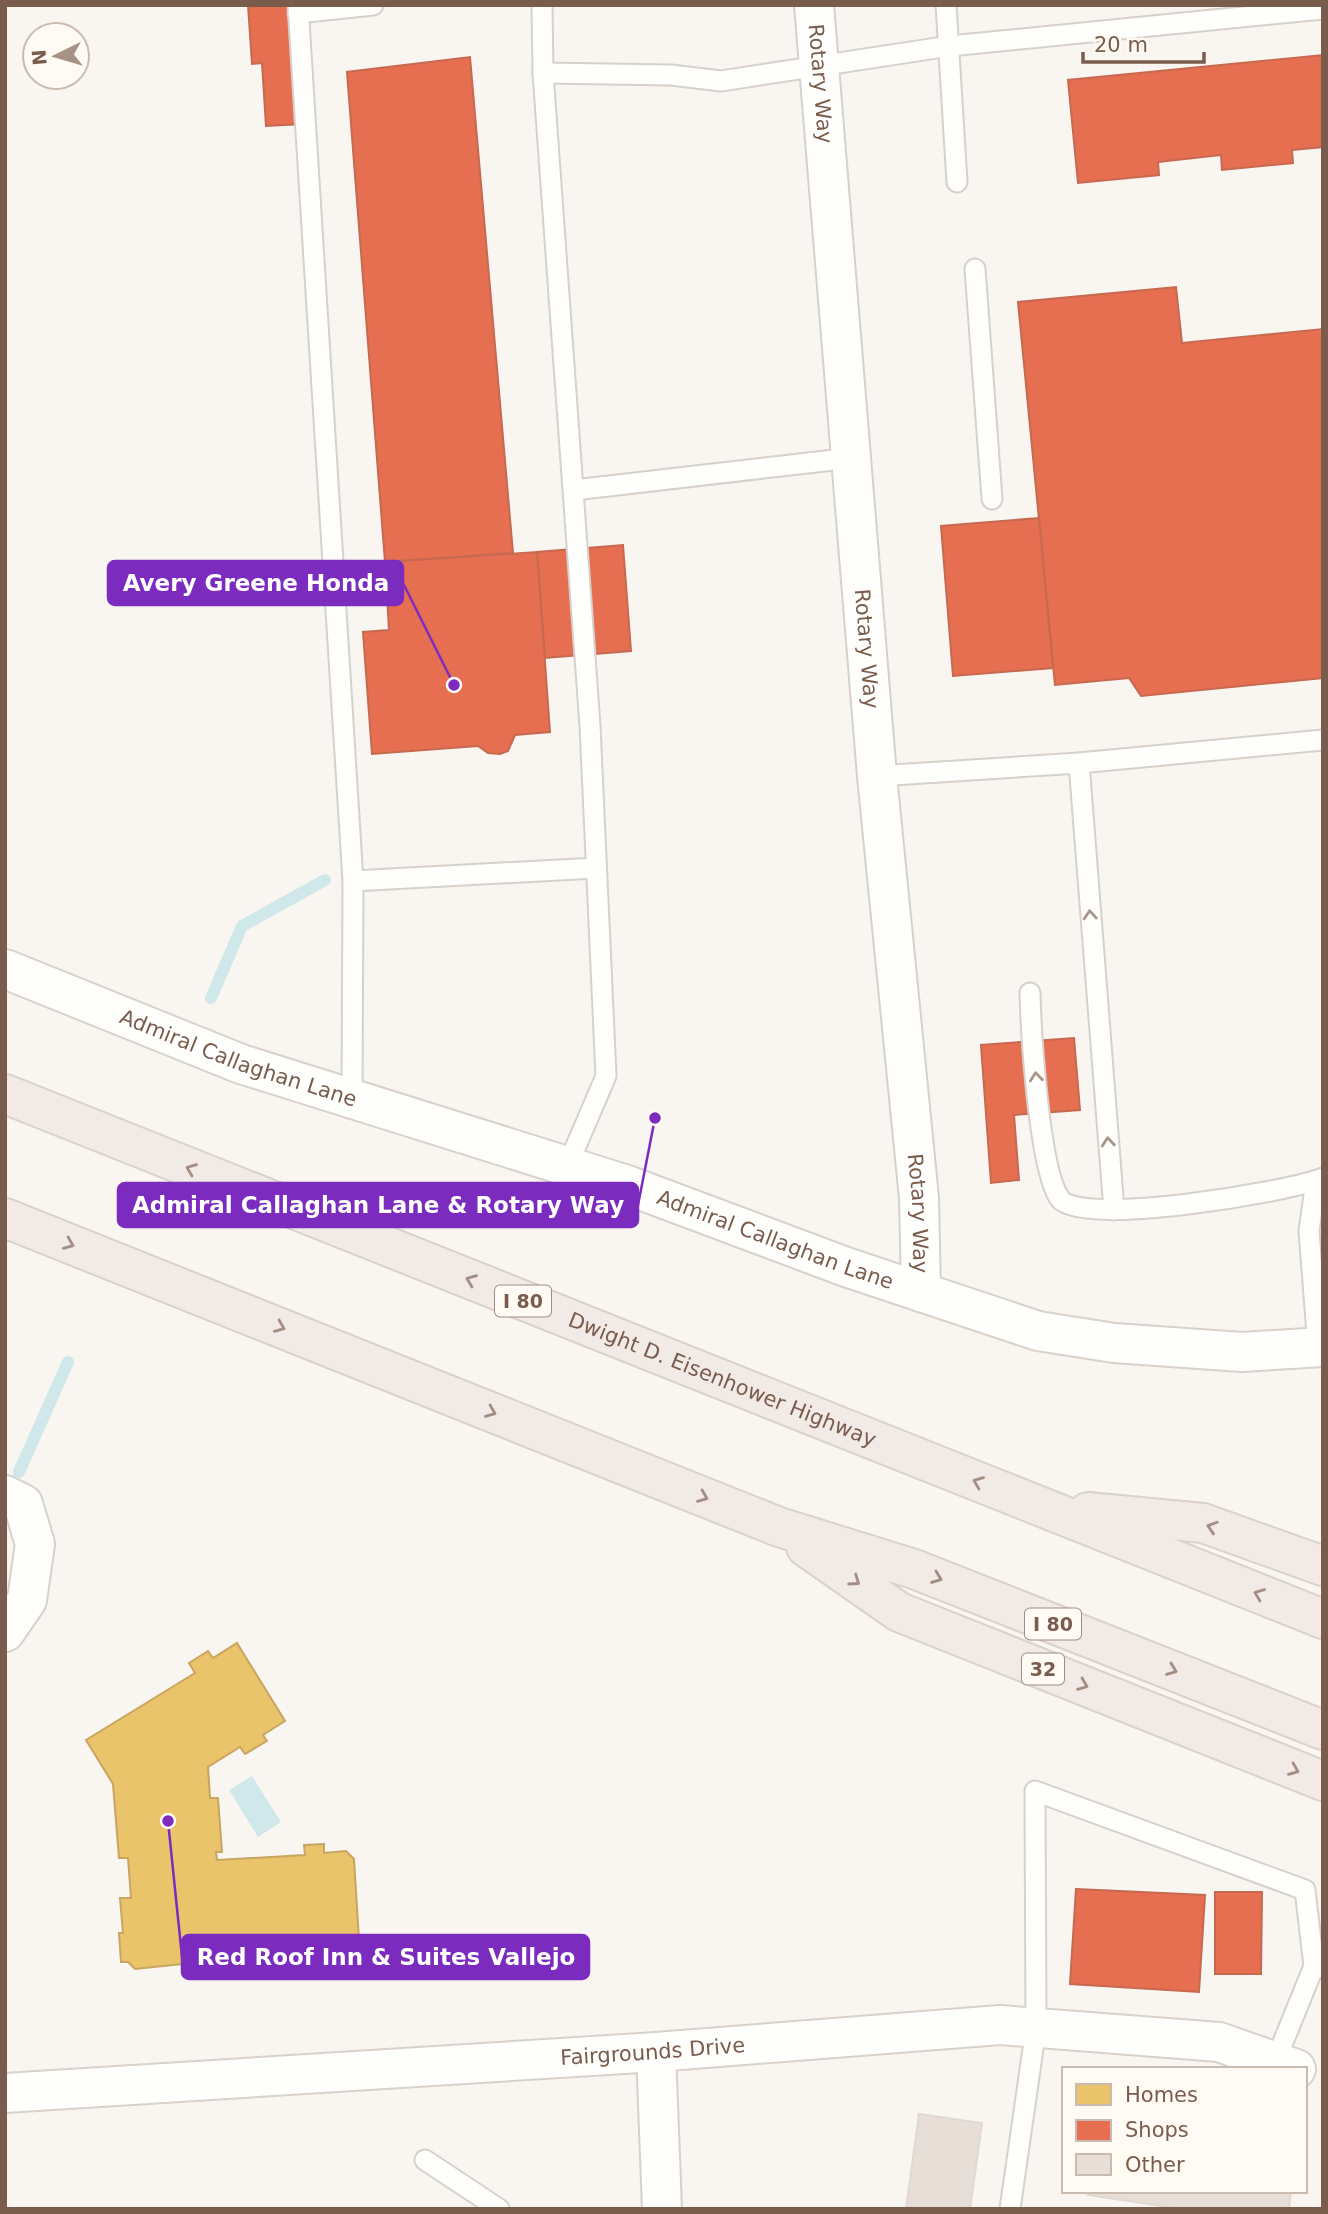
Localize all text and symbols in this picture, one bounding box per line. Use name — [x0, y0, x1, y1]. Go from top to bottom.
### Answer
north arrow — [21, 21, 91, 91]
scale bar — [1083, 21, 1204, 65]
street label: Rotary Way — [804, 23, 837, 145]
text: 20 m — [1094, 33, 1148, 57]
text: N — [27, 49, 51, 66]
callout: Avery Greene Honda — [108, 561, 403, 605]
text: Avery Greene Honda — [123, 570, 389, 596]
street label: Rotary Way — [850, 588, 883, 710]
one-way arrow — [1083, 909, 1098, 920]
street label: Admiral Callaghan Lane — [116, 1005, 360, 1112]
one-way arrow — [1028, 1071, 1043, 1083]
one-way arrow — [1101, 1136, 1116, 1147]
street label: Rotary Way — [903, 1152, 933, 1274]
one-way arrow — [186, 1164, 198, 1178]
callout: Admiral Callaghan Lane & Rotary Way — [118, 1183, 638, 1227]
street label: Admiral Callaghan Lane — [654, 1185, 897, 1294]
text: Admiral Callaghan Lane & Rotary Way — [132, 1192, 624, 1218]
one-way arrow — [62, 1235, 74, 1249]
one-way arrow — [465, 1275, 477, 1289]
road number: I 80 — [495, 1286, 551, 1316]
street label: Dwight D. Eisenhower Highway — [565, 1308, 879, 1452]
one-way arrow — [274, 1319, 286, 1333]
one-way arrow — [485, 1403, 497, 1417]
one-way arrow — [973, 1477, 985, 1491]
one-way arrow — [696, 1488, 708, 1502]
one-way arrow — [1207, 1521, 1219, 1535]
one-way arrow — [930, 1570, 942, 1584]
one-way arrow — [847, 1573, 860, 1585]
one-way arrow — [1254, 1588, 1267, 1602]
road number: I 80 — [1025, 1608, 1081, 1640]
road number: 32 — [1022, 1653, 1064, 1684]
one-way arrow — [1165, 1662, 1177, 1676]
one-way arrow — [1076, 1677, 1088, 1691]
one-way arrow — [1287, 1761, 1299, 1775]
callout: Red Roof Inn & Suites Vallejo — [182, 1935, 589, 1979]
text: Red Roof Inn & Suites Vallejo — [197, 1944, 575, 1970]
street label: Fairgrounds Drive — [560, 2033, 746, 2070]
legend — [1062, 2067, 1307, 2193]
text: Homes — [1125, 2083, 1198, 2107]
text: Shops — [1125, 2118, 1189, 2142]
text: Other — [1125, 2153, 1185, 2177]

